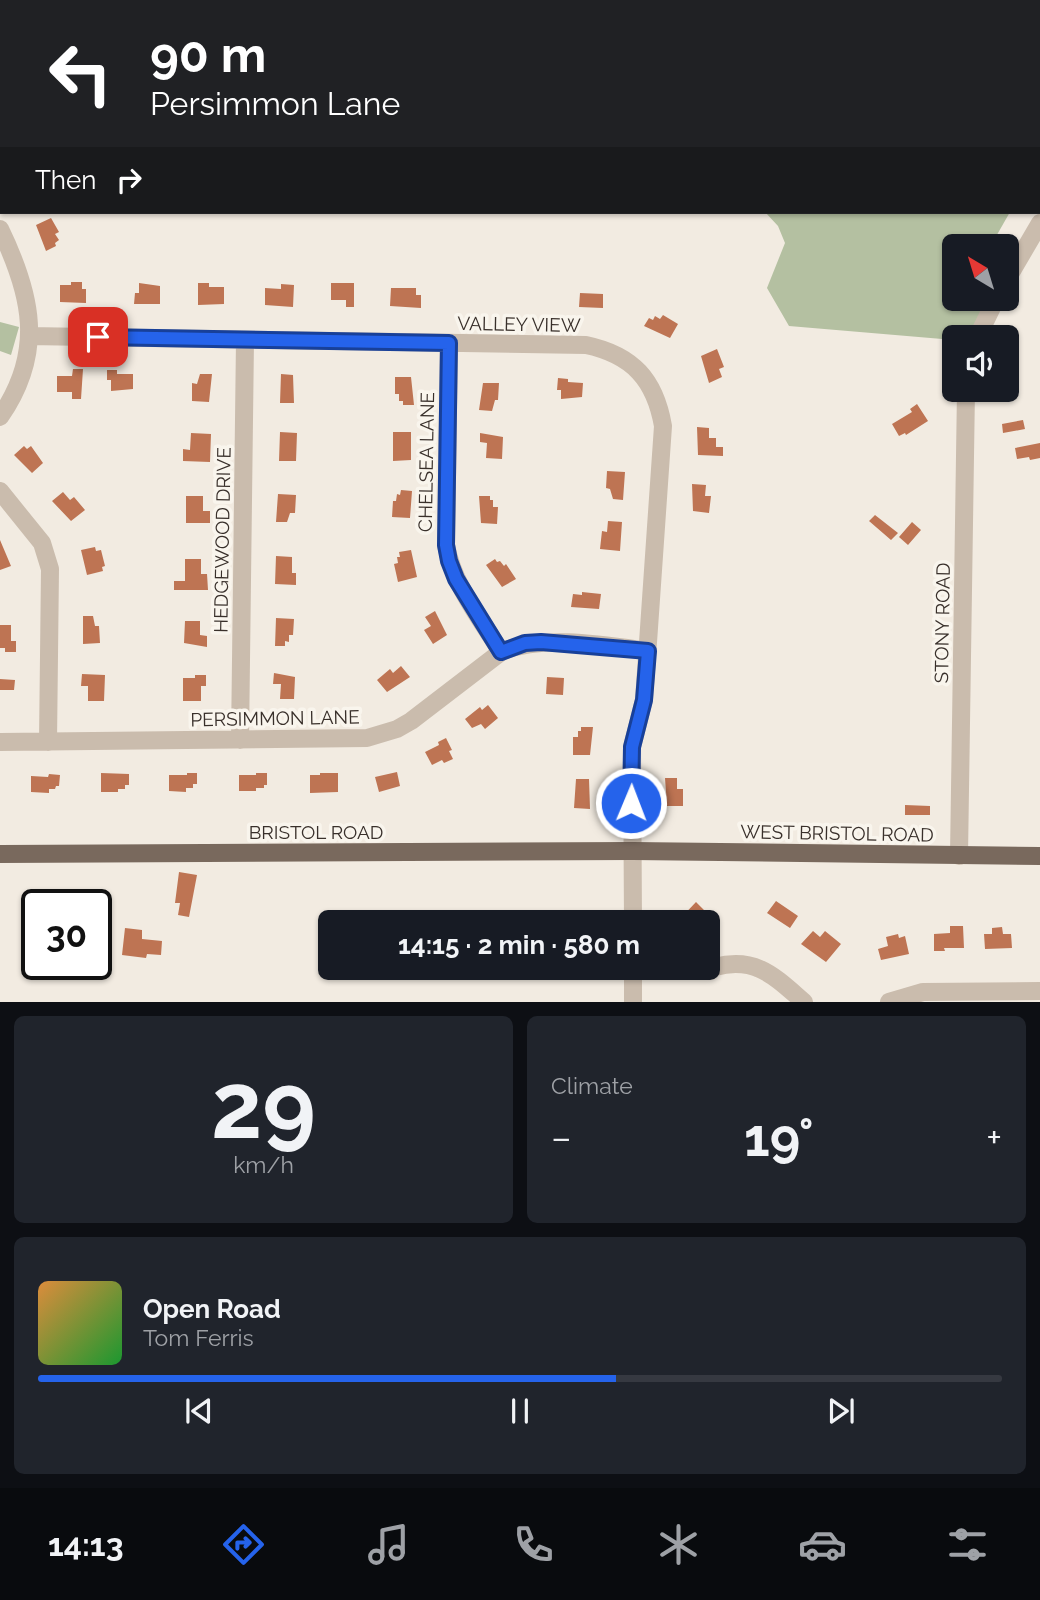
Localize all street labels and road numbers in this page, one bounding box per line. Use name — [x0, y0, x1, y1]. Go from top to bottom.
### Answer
street label: VALLEY VIEW — [457, 312, 581, 336]
street label: CHELSEA LANE — [414, 392, 438, 532]
street label: HEDGEWOOD DRIVE — [209, 447, 235, 633]
street label: STONY ROAD — [930, 562, 954, 684]
street label: PERSIMMON LANE — [190, 706, 360, 730]
street label: WEST BRISTOL ROAD — [740, 820, 934, 846]
street label: BRISTOL ROAD — [249, 821, 383, 843]

